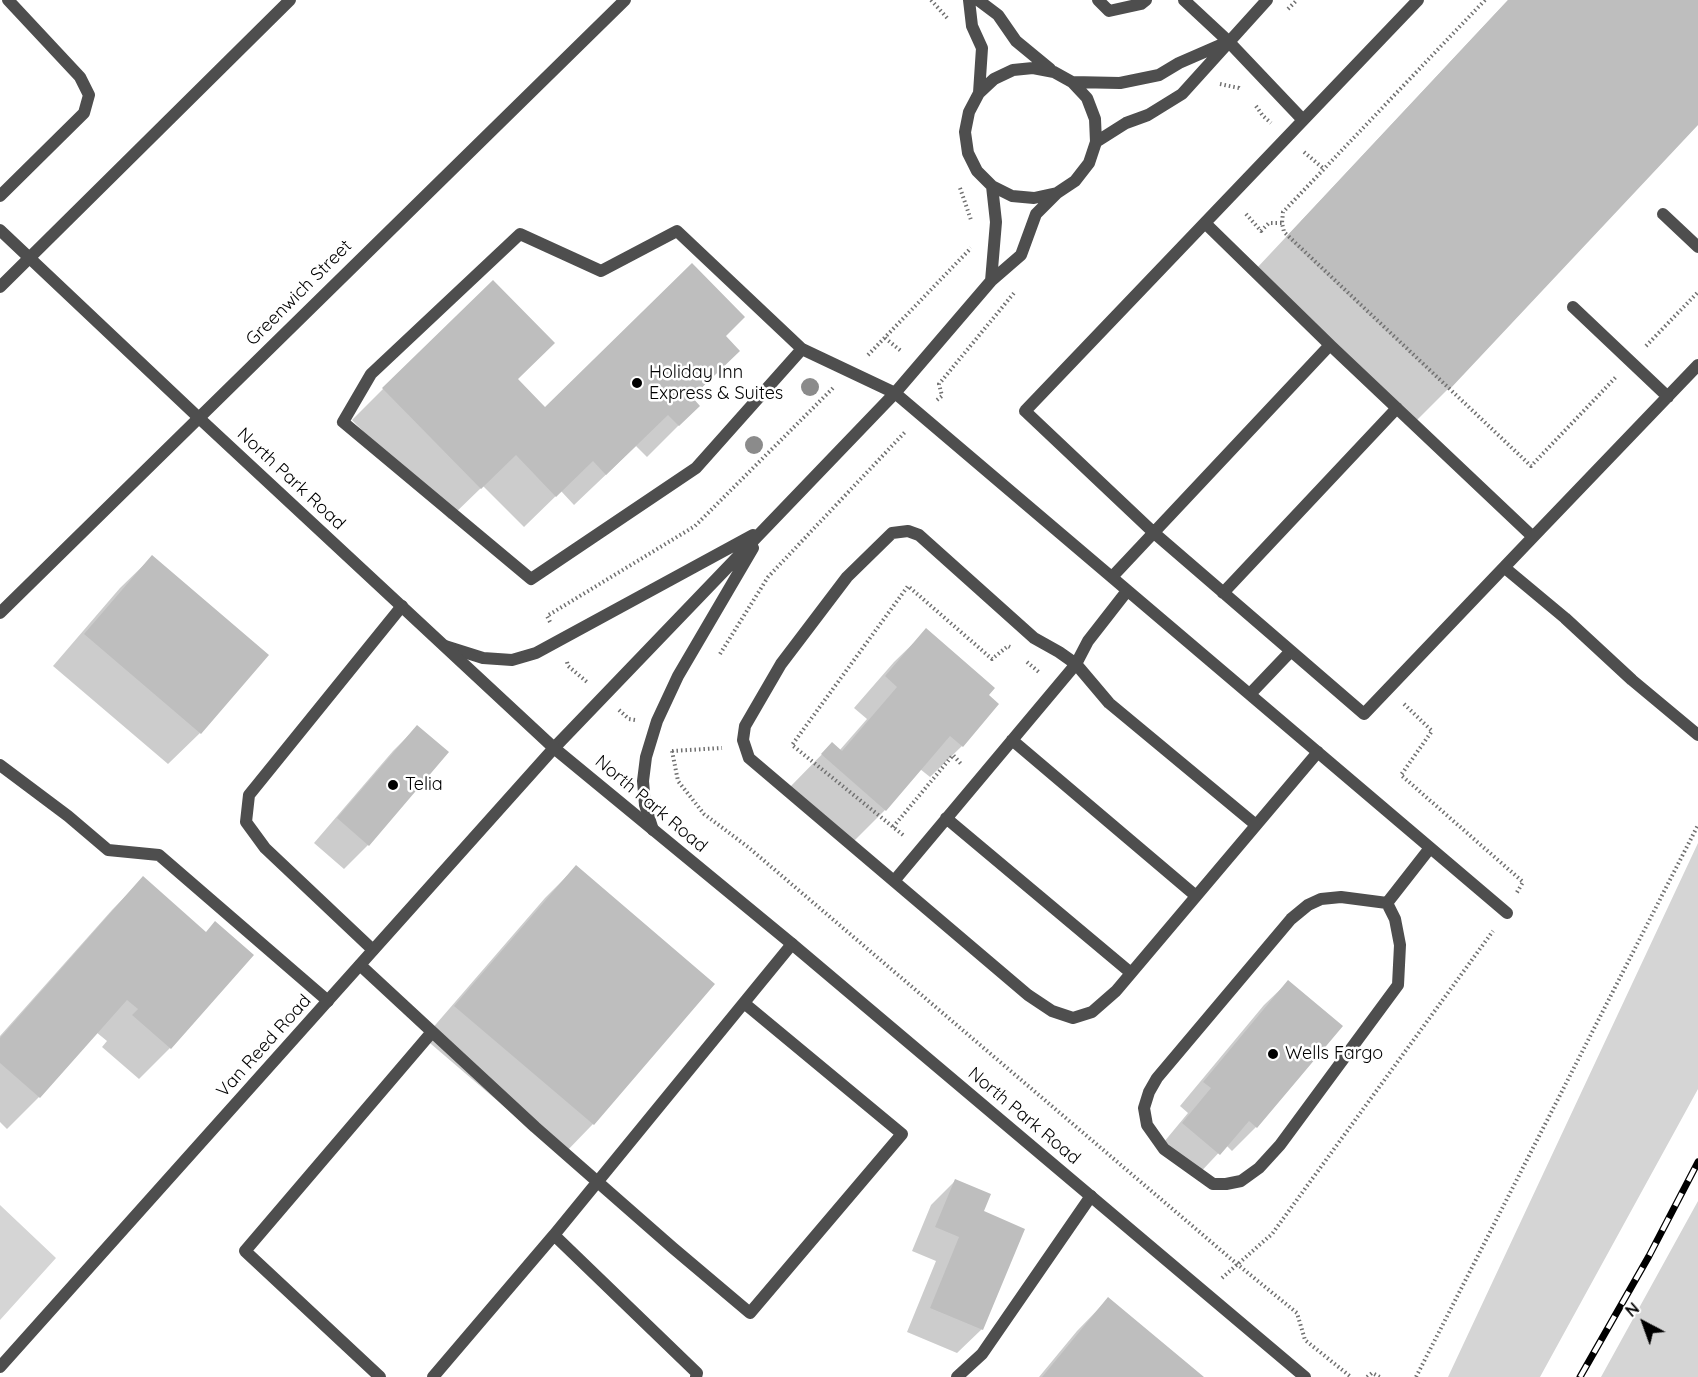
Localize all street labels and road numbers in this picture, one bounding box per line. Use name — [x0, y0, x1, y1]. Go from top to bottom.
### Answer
street label: Greenwich Street — [242, 236, 356, 350]
street label: North Park Road — [233, 423, 349, 535]
street label: North Park Road — [591, 751, 711, 857]
street label: Van Reed Road — [212, 990, 316, 1102]
street label: North Park Road — [964, 1063, 1084, 1169]

